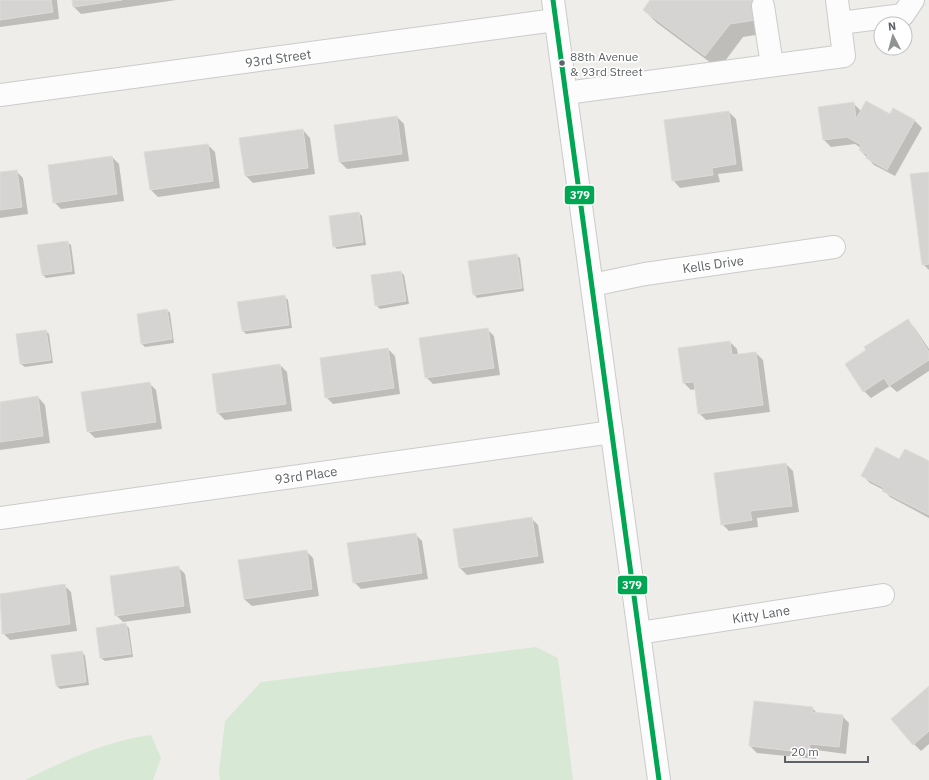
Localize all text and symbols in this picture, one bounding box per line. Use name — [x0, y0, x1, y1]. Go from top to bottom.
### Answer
north arrow — [873, 16, 913, 56]
text: N — [887, 19, 897, 33]
street label: 93rd Street — [244, 45, 312, 72]
place label: 88th Avenue & 93rd Street — [570, 49, 643, 79]
marker: 88th Avenue & 93rd Street — [557, 58, 567, 68]
line badge: 379 — [564, 185, 595, 205]
text: 379 — [570, 188, 590, 202]
street label: Kells Drive — [681, 252, 745, 277]
street label: 93rd Place — [274, 463, 338, 488]
line badge: 379 — [617, 575, 648, 595]
text: 379 — [622, 578, 642, 592]
street label: Kitty Lane — [731, 602, 791, 627]
scale bar — [785, 738, 868, 764]
text: 20 m — [791, 744, 819, 759]

